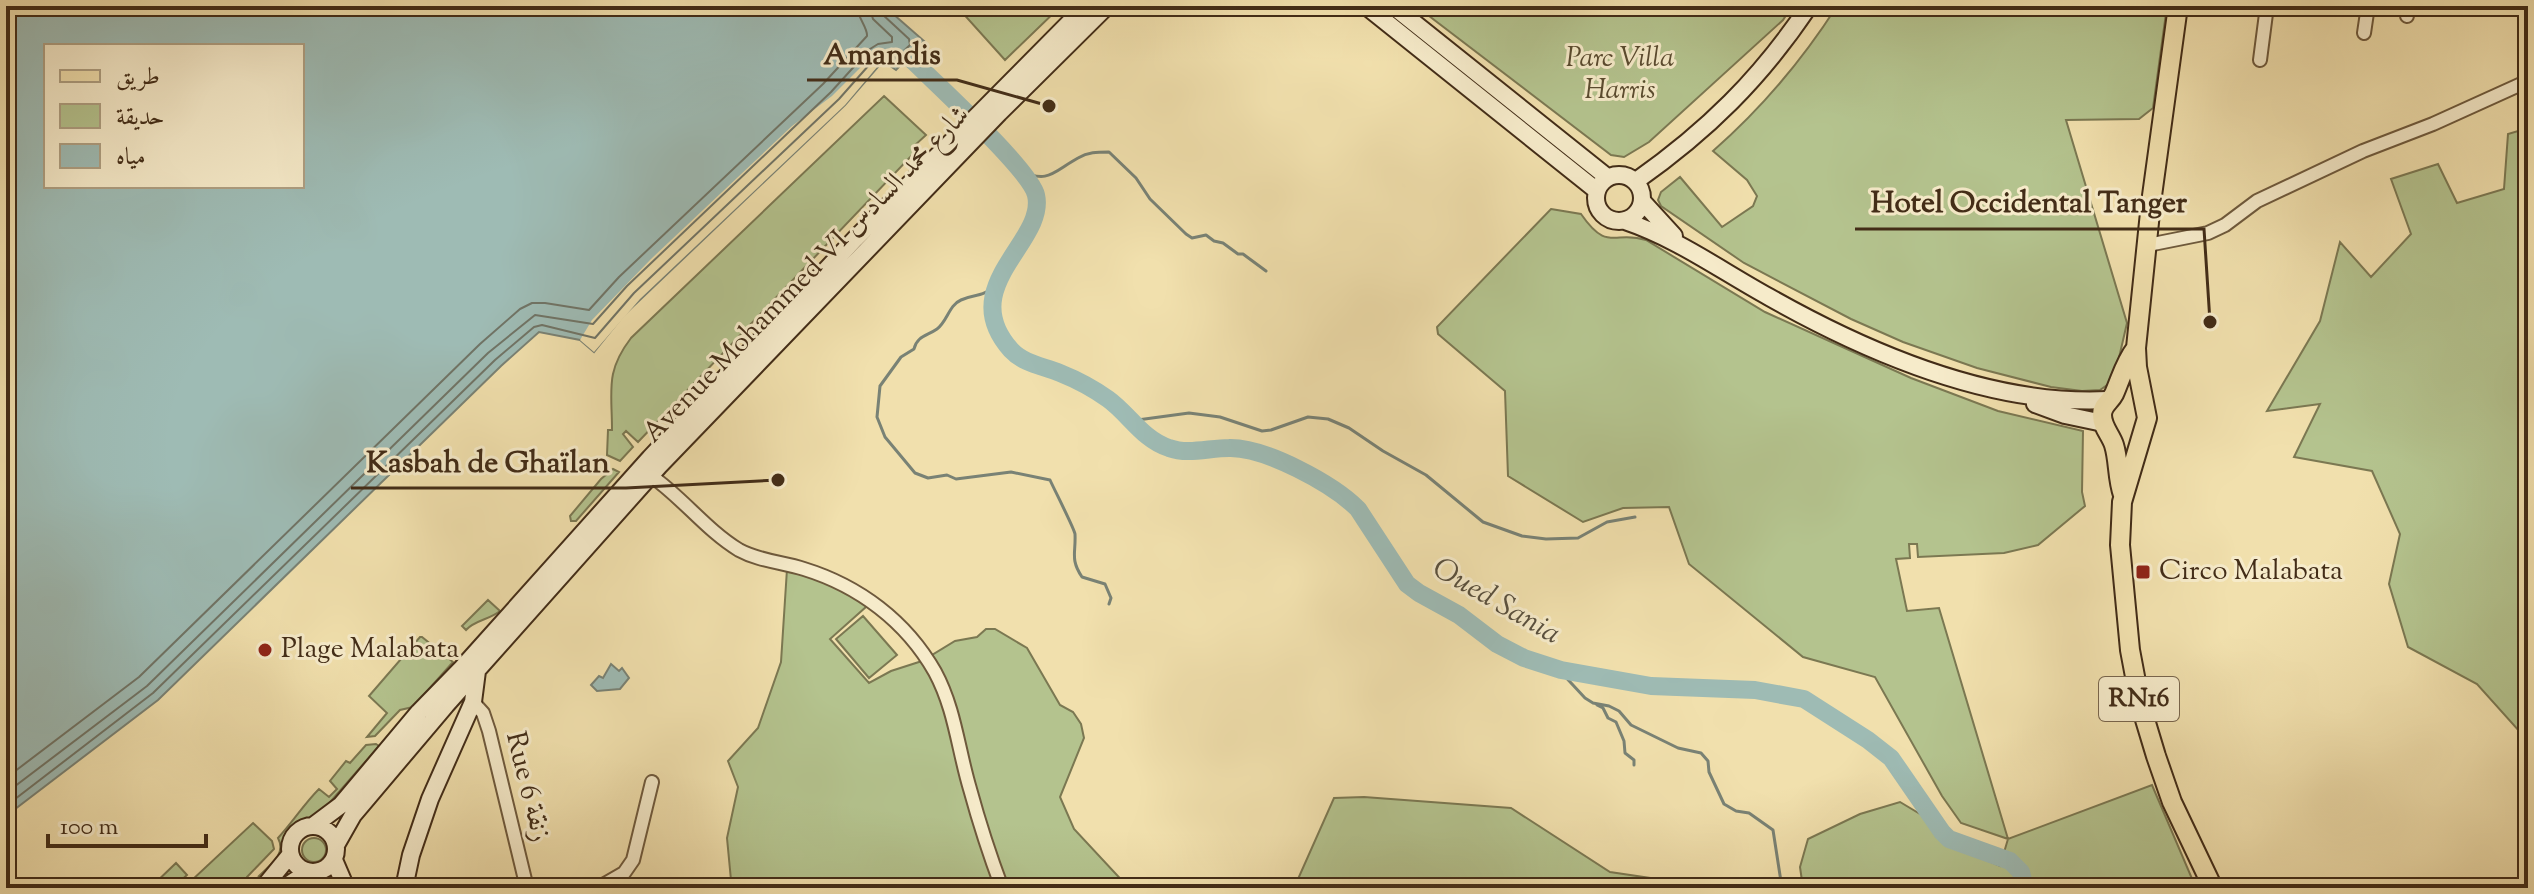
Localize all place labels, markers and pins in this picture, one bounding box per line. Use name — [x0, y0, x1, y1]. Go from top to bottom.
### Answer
callout: Amandis — [807, 26, 957, 80]
callout: Hotel Occidental Tanger — [1855, 175, 2204, 229]
callout: Kasbah de Ghaïlan — [351, 434, 626, 488]
place label: Circo Malabata — [2159, 552, 2343, 592]
marker: Circo Malabata — [2134, 563, 2152, 581]
place label: Plage Malabata — [281, 630, 459, 670]
marker: Plage Malabata — [256, 641, 274, 659]

